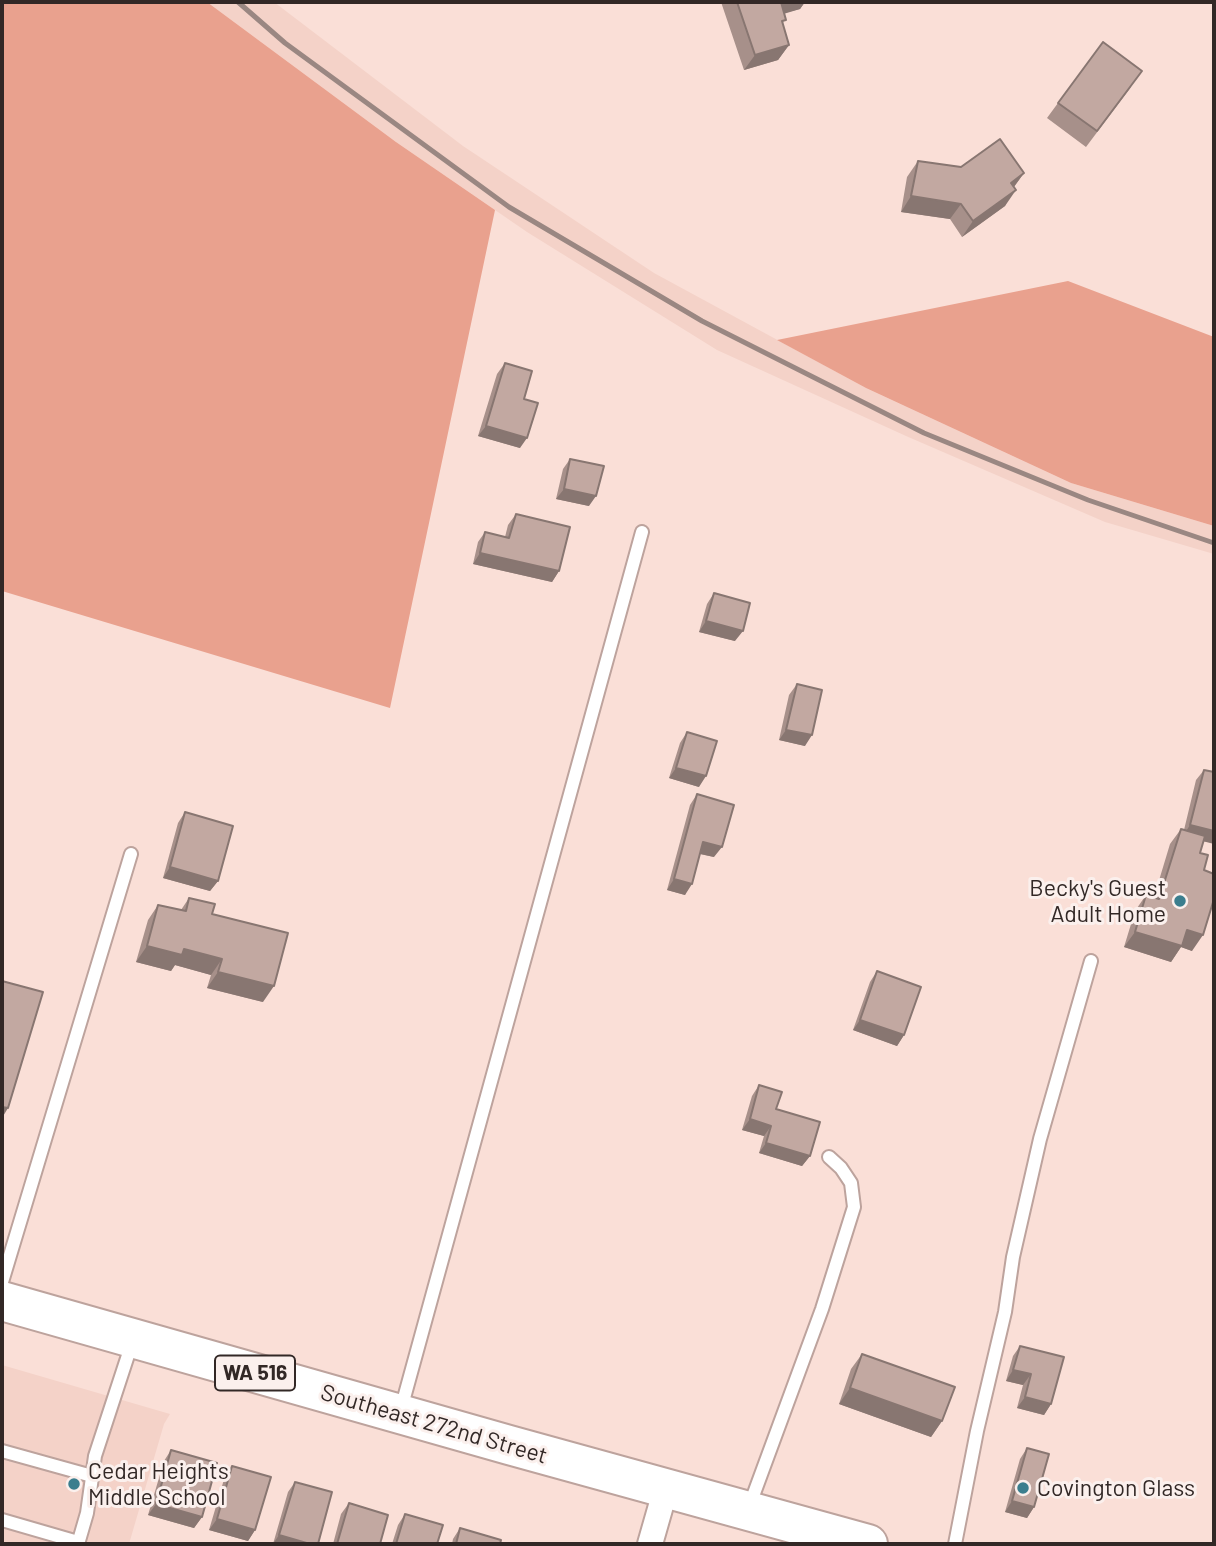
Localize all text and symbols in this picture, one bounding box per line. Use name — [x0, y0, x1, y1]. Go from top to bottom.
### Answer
place label: Becky's Guest Adult Home — [1029, 874, 1166, 928]
marker: Becky's Guest Adult Home — [1172, 893, 1188, 909]
road number: WA 516 — [215, 1356, 295, 1390]
street label: Southeast 272nd Street — [317, 1378, 551, 1470]
place label: Cedar Heights Middle School — [88, 1457, 229, 1511]
place label: Covington Glass — [1037, 1474, 1195, 1502]
marker: Cedar Heights Middle School — [66, 1476, 82, 1492]
marker: Covington Glass — [1015, 1480, 1031, 1496]

